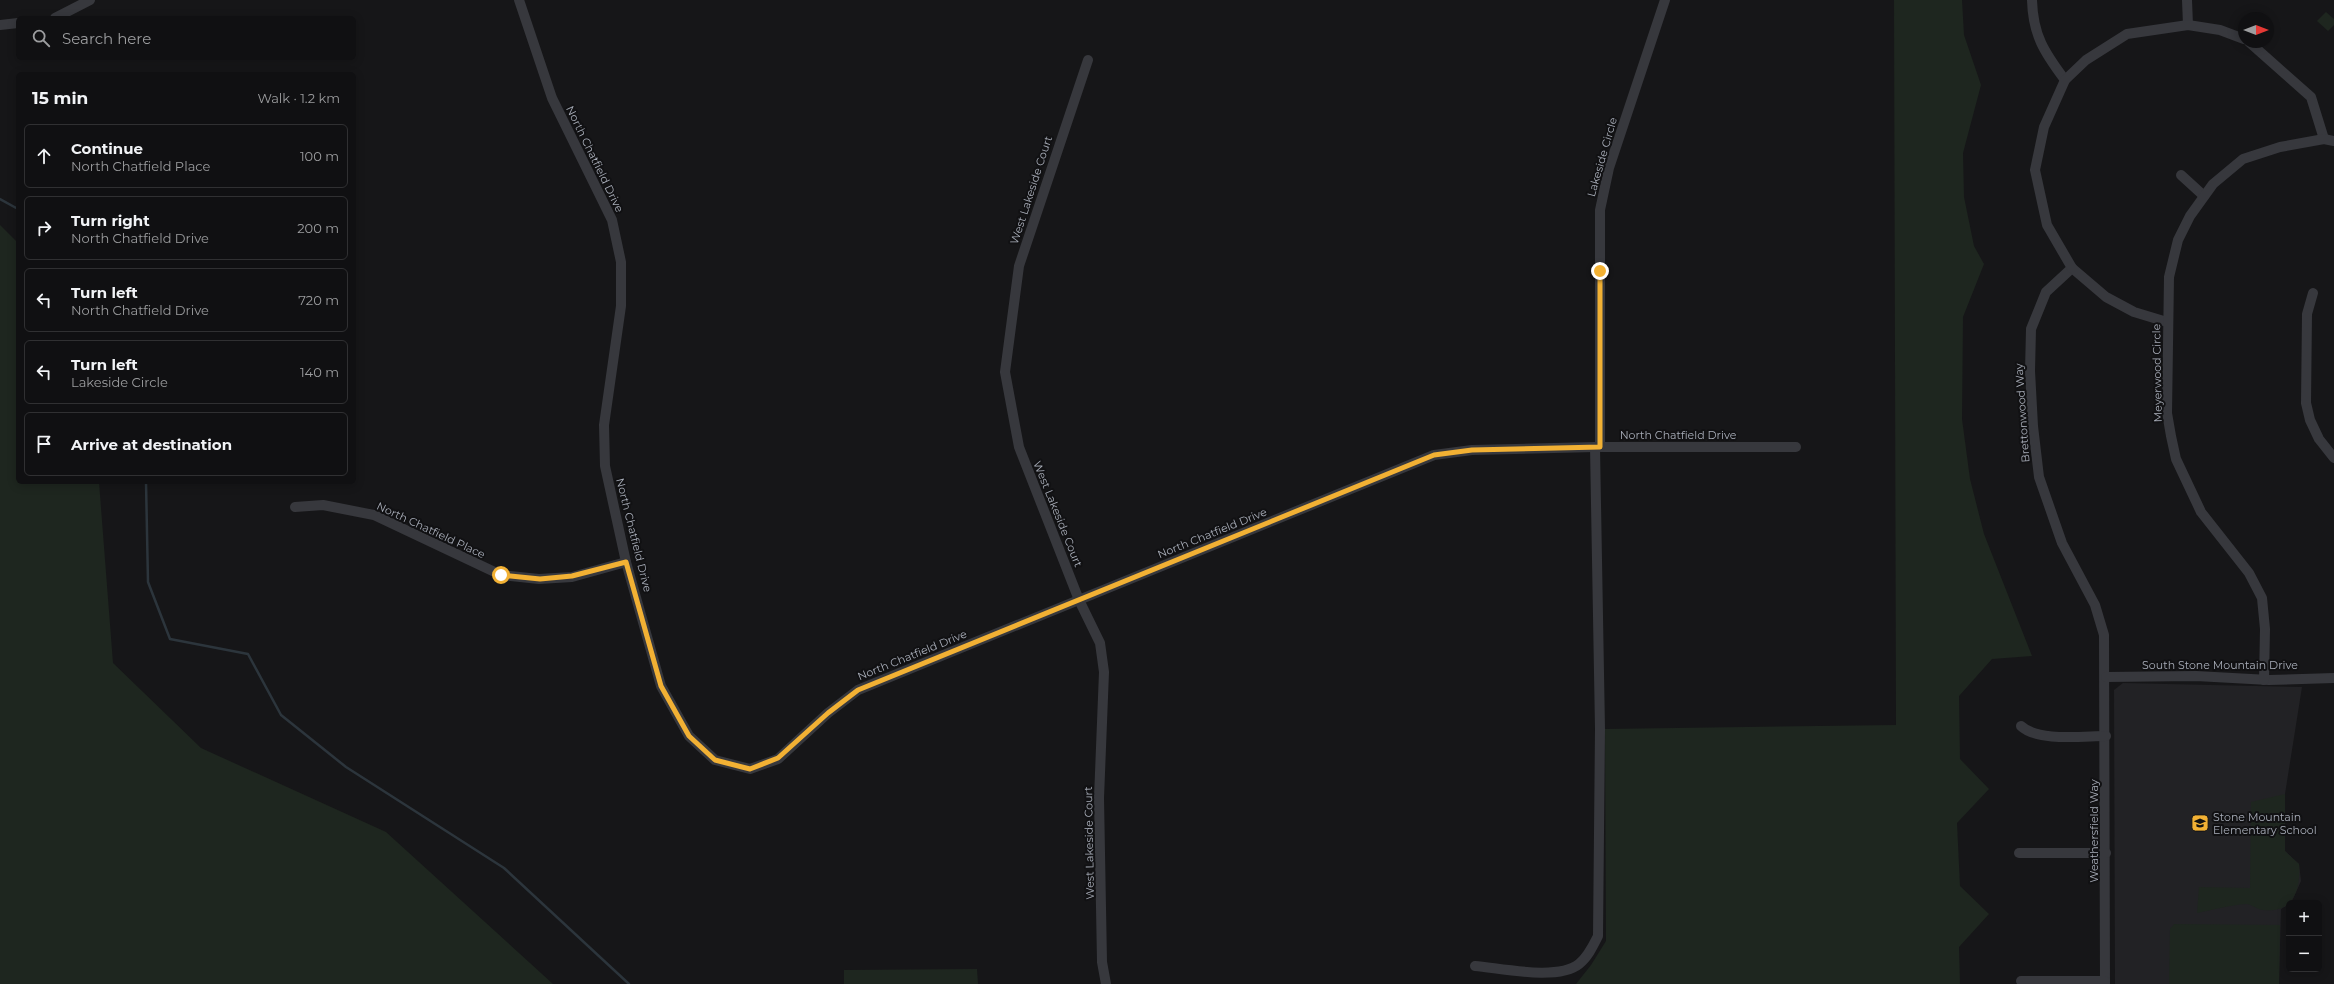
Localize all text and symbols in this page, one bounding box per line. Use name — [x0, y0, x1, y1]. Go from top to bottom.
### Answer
north arrow — [2238, 12, 2274, 48]
search box — [16, 16, 356, 60]
icon: search — [30, 27, 52, 49]
text: Search here — [62, 29, 151, 48]
text: 15 min — [32, 88, 88, 108]
text: Walk · 1.2 km — [257, 90, 340, 106]
street label: North Chatfield Drive — [563, 103, 627, 215]
street label: Lakeside Circle — [1584, 115, 1620, 198]
street label: West Lakeside Court — [1007, 134, 1055, 246]
text: Continue — [71, 139, 143, 158]
icon: ahead — [33, 145, 55, 167]
text: 100 m — [300, 148, 339, 164]
text: North Chatfield Place — [71, 158, 210, 174]
text: Turn right — [71, 211, 150, 230]
icon: right — [33, 217, 55, 239]
text: 200 m — [297, 220, 339, 236]
text: North Chatfield Drive — [71, 230, 209, 246]
route end — [1591, 262, 1609, 280]
text: Turn left — [71, 283, 138, 302]
icon: left — [33, 289, 55, 311]
text: 720 m — [298, 292, 339, 308]
text: North Chatfield Drive — [71, 302, 209, 318]
street label: Meyerwood Circle — [2149, 323, 2165, 422]
text: Turn left — [71, 355, 138, 374]
icon: left — [33, 361, 55, 383]
street label: Brettonwood Way — [2012, 363, 2032, 463]
text: 140 m — [300, 364, 339, 380]
text: Lakeside Circle — [71, 374, 168, 390]
street label: North Chatfield Drive — [1620, 428, 1737, 442]
icon: arrive — [33, 433, 55, 455]
text: Arrive at destination — [71, 435, 232, 454]
street label: West Lakeside Court — [1030, 459, 1086, 570]
street label: North Chatfield Drive — [613, 477, 655, 594]
street label: North Chatfield Place — [375, 499, 488, 561]
street label: North Chatfield Drive — [1155, 505, 1269, 561]
route start — [492, 566, 510, 584]
street label: North Chatfield Drive — [855, 627, 969, 683]
street label: South Stone Mountain Drive — [2142, 658, 2298, 672]
street label: Weathersfield Way — [2087, 779, 2101, 883]
street label: West Lakeside Court — [1081, 786, 1097, 900]
place label: Stone Mountain Elementary School — [2213, 810, 2317, 837]
school or university icon: Stone Mountain Elementary School — [2190, 813, 2210, 833]
map controls — [2286, 900, 2322, 972]
button: + — [2286, 900, 2322, 936]
button: − — [2286, 936, 2322, 972]

